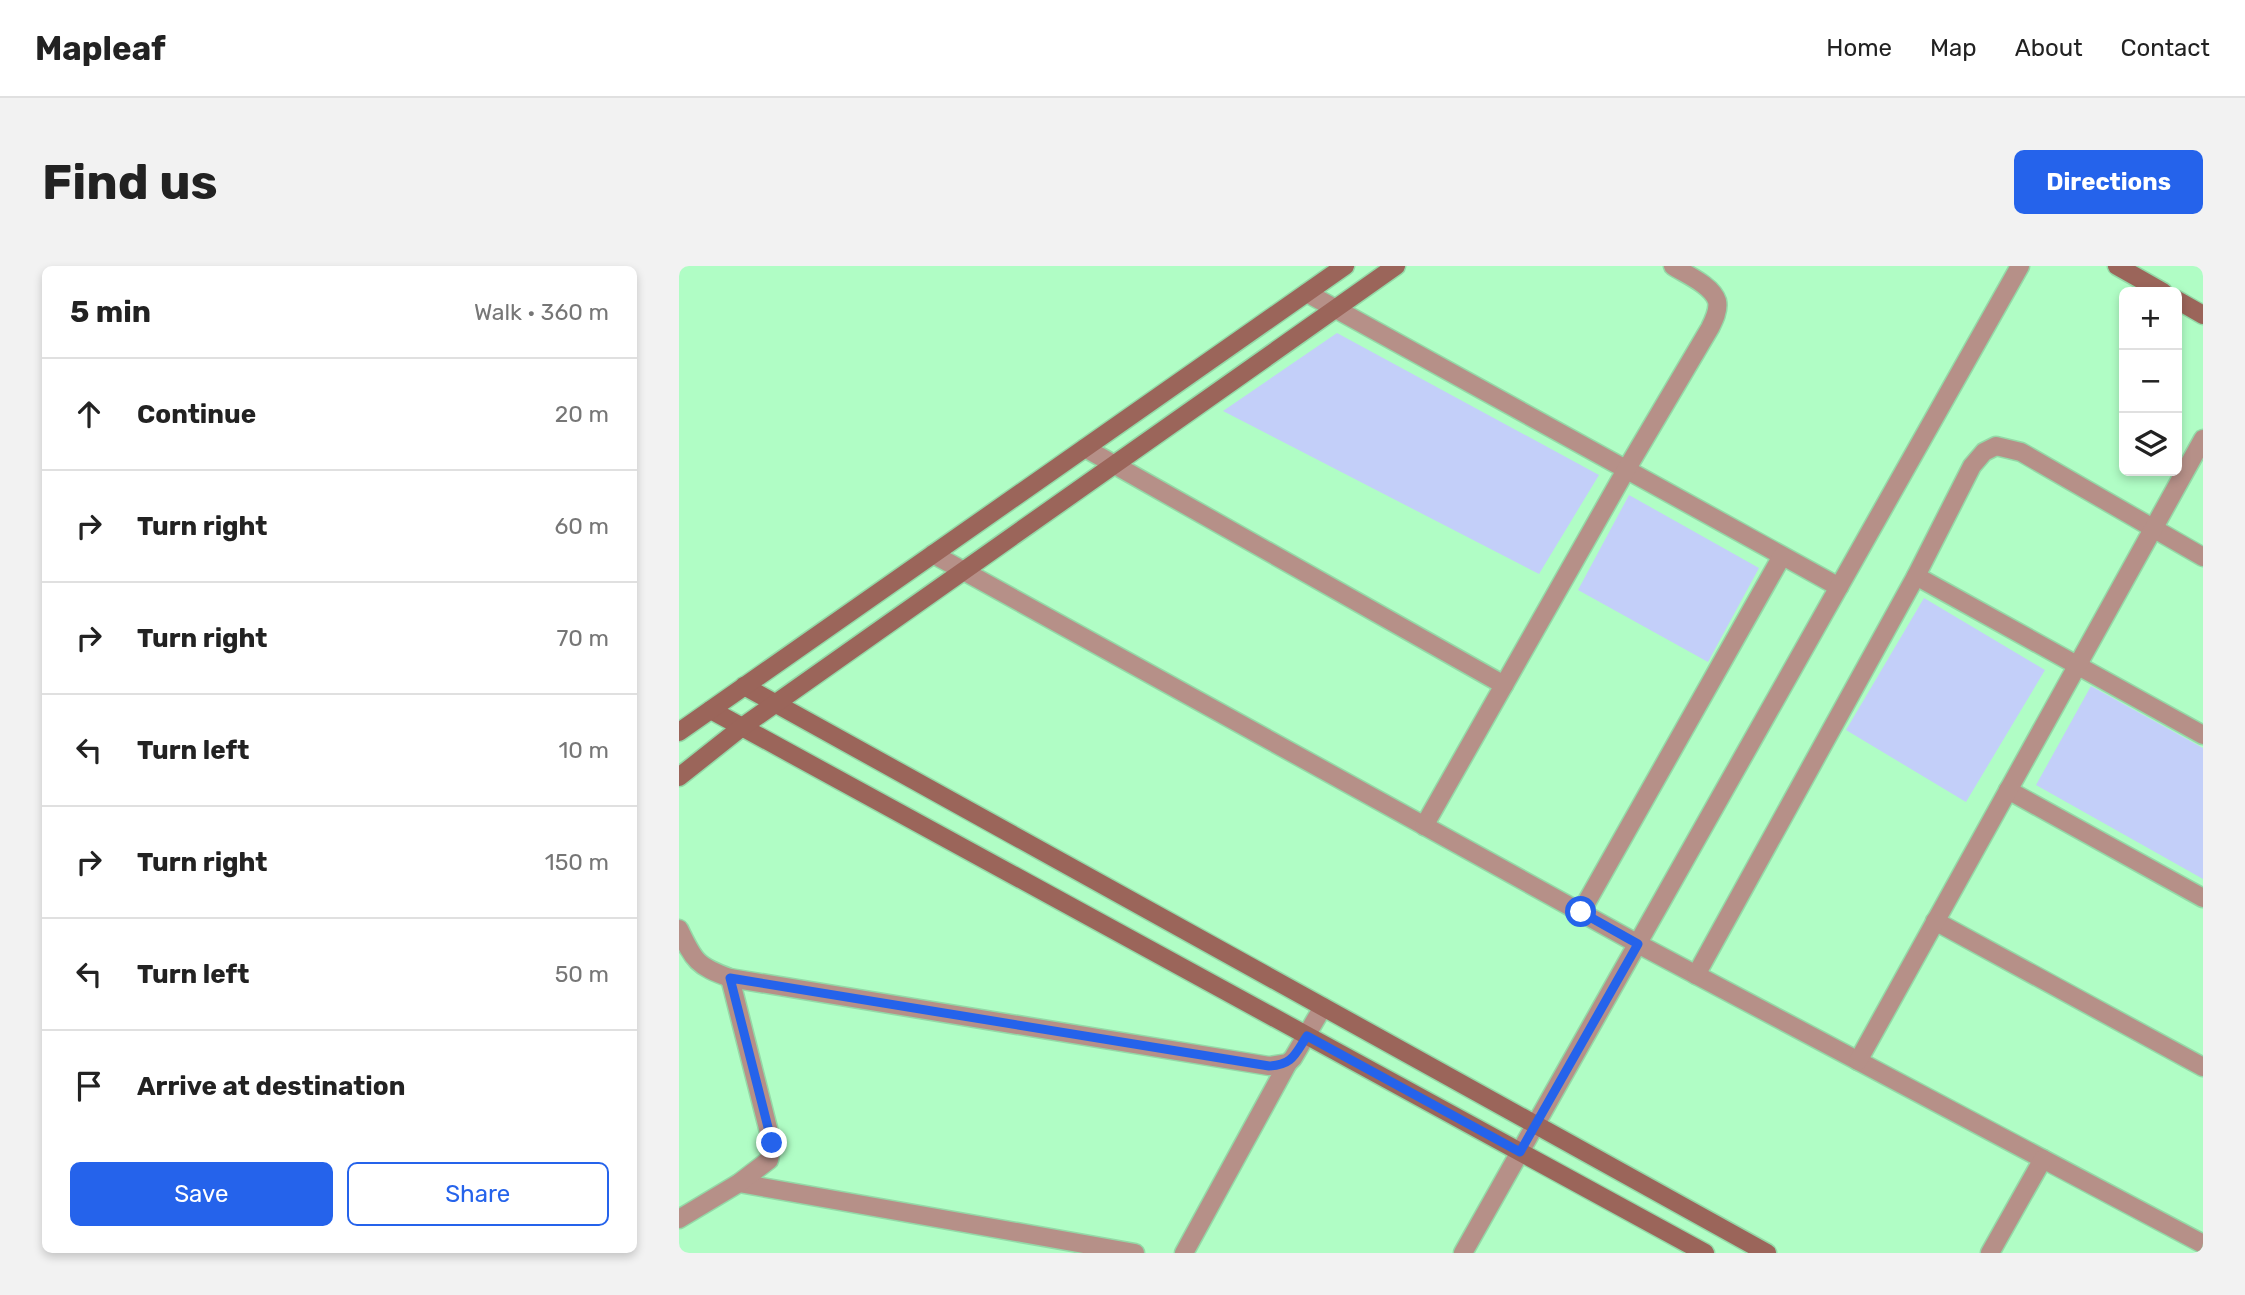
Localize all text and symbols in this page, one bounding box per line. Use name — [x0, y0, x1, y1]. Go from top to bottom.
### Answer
text: Mapleaf — [35, 29, 166, 68]
text: Home — [1826, 34, 1892, 62]
text: Map — [1930, 34, 1977, 62]
text: About — [2015, 34, 2083, 62]
text: Contact — [2121, 34, 2210, 62]
button: Directions — [2014, 150, 2203, 214]
text: Find us — [42, 153, 218, 211]
map controls — [2119, 287, 2182, 476]
button: + — [2119, 287, 2182, 350]
text: 5 min — [70, 294, 151, 330]
text: Walk · 360 m — [474, 298, 609, 326]
button: − — [2119, 350, 2182, 413]
icon: ahead — [70, 395, 108, 433]
text: Continue — [137, 399, 256, 430]
text: 20 m — [555, 400, 609, 428]
button: layers — [2119, 413, 2182, 476]
icon: right — [70, 507, 108, 545]
text: Turn right — [137, 511, 267, 542]
text: 60 m — [554, 512, 609, 540]
icon: right — [70, 619, 108, 657]
text: Turn right — [137, 623, 267, 654]
text: 70 m — [557, 624, 609, 652]
icon: left — [70, 731, 108, 769]
text: Turn left — [137, 735, 249, 766]
text: 10 m — [558, 736, 609, 764]
icon: right — [70, 843, 108, 881]
text: Turn right — [137, 847, 267, 878]
text: 150 m — [545, 848, 609, 876]
route start — [1565, 896, 1596, 927]
icon: left — [70, 955, 108, 993]
text: Turn left — [137, 959, 249, 990]
text: 50 m — [555, 960, 609, 988]
icon: arrive — [70, 1067, 108, 1105]
text: Arrive at destination — [137, 1071, 405, 1102]
route end — [756, 1127, 787, 1158]
button: Save — [70, 1162, 333, 1226]
button: Share — [347, 1162, 609, 1226]

